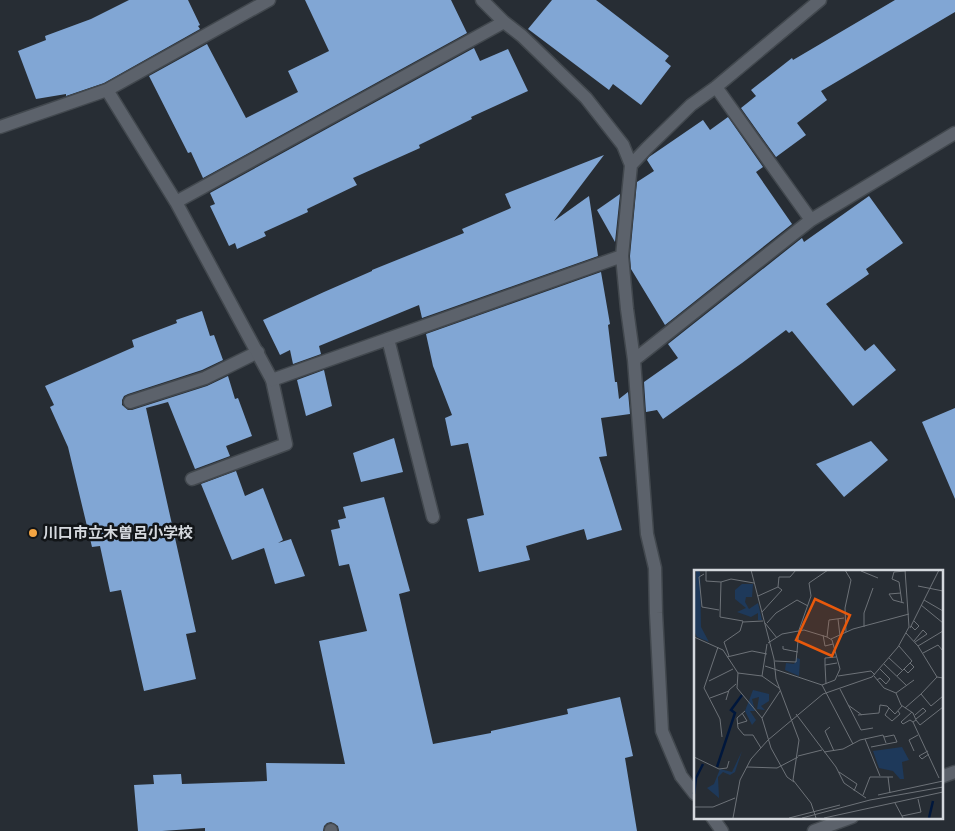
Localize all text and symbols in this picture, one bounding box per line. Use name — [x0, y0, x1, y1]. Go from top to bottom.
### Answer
place label: 川口市立木曽呂小学校 — [43, 523, 193, 542]
marker: 川口市立木曽呂小学校 — [27, 527, 39, 539]
inset map — [694, 570, 942, 818]

